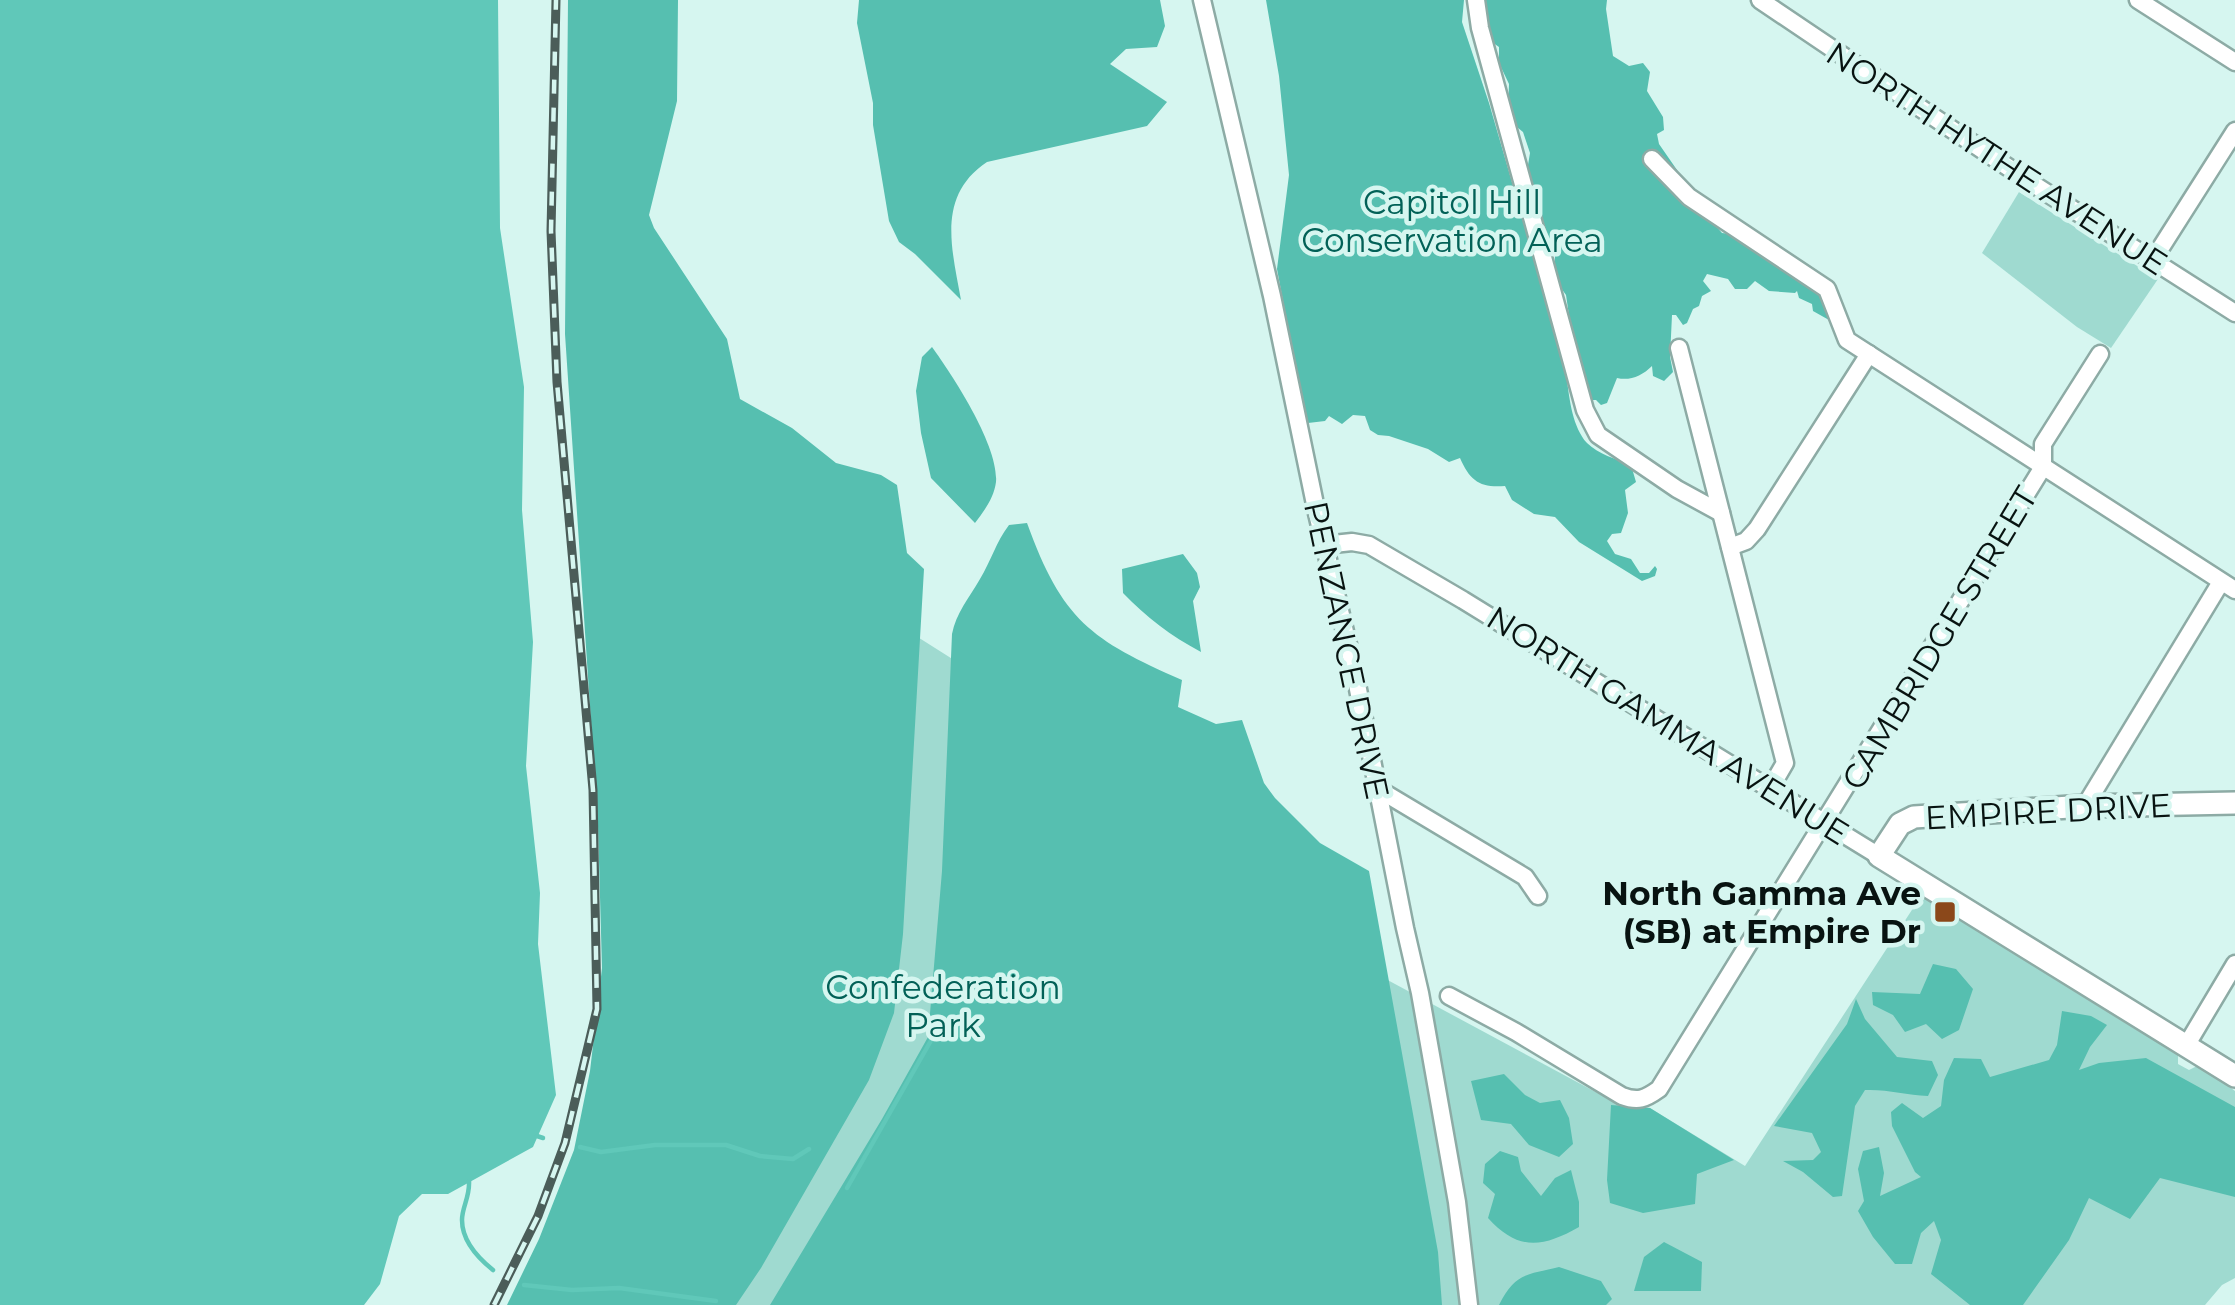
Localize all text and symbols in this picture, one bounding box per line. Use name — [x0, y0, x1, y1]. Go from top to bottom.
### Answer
street label: NORTH HYTHE AVENUE — [1819, 33, 2175, 283]
park label: Capitol Hill Conservation Area — [1301, 182, 1603, 260]
street label: CAMBRIDGE STREET — [1833, 479, 2045, 797]
street label: PENZANCE DRIVE — [1296, 497, 1398, 803]
street label: NORTH GAMMA AVENUE — [1480, 597, 1856, 853]
street label: EMPIRE DRIVE — [1924, 785, 2172, 837]
place label: North Gamma Ave (SB) at Empire Dr — [1602, 873, 1921, 951]
marker: North Gamma Ave (SB) at Empire Dr — [1932, 899, 1958, 925]
park label: Confederation Park — [825, 967, 1061, 1045]

